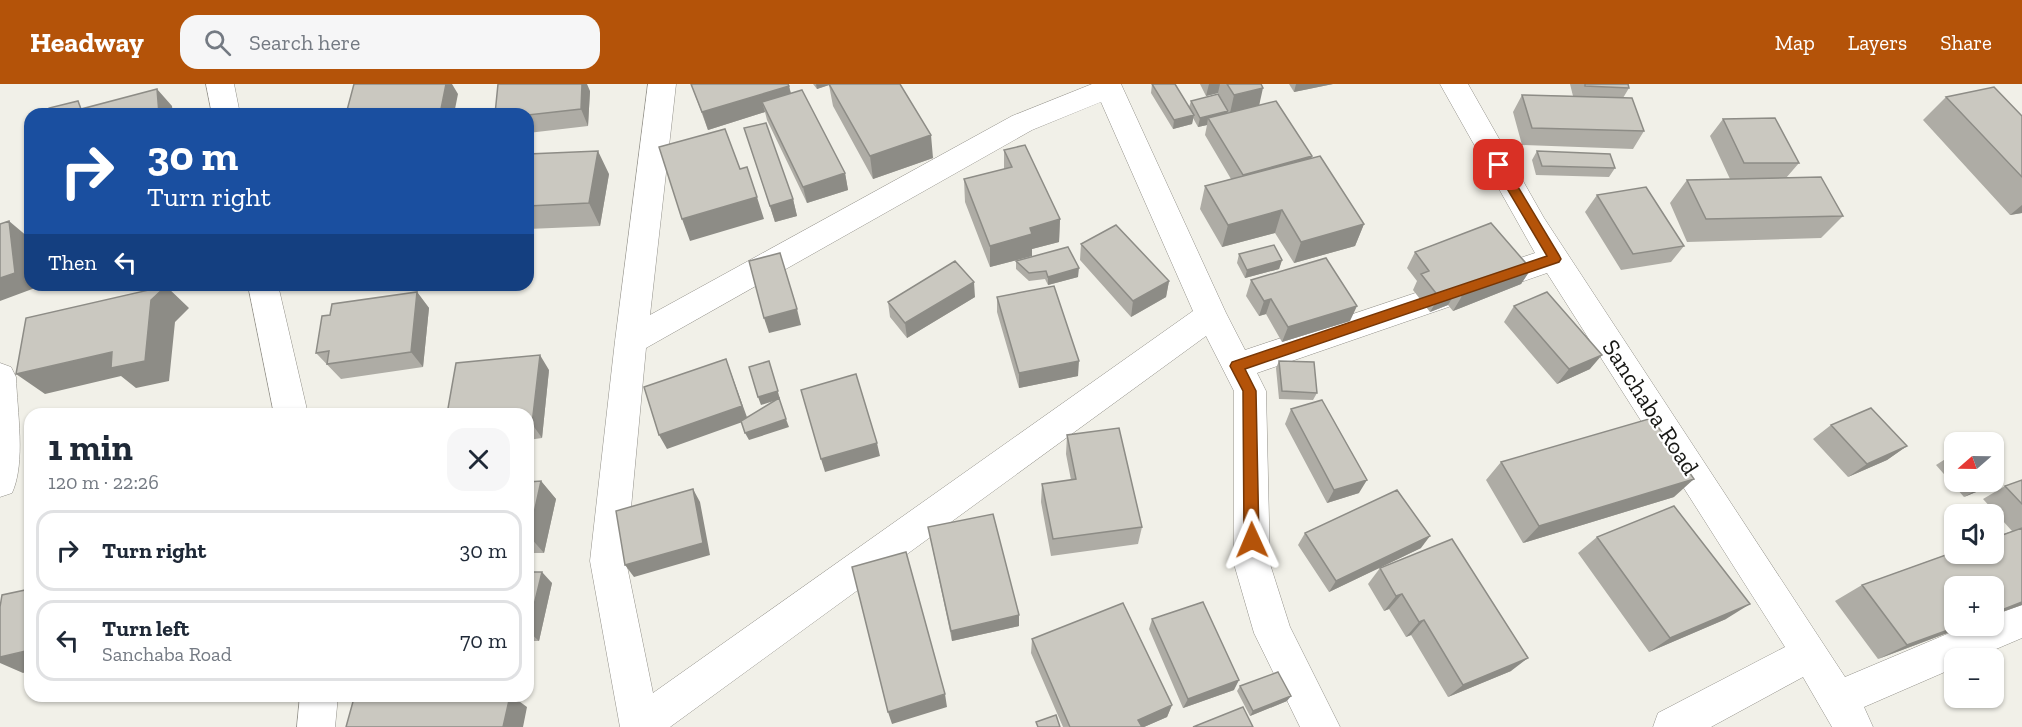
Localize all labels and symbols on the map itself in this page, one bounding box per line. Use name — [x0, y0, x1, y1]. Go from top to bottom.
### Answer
pin — [1473, 139, 1524, 190]
street label: Sanchaba Road — [1596, 334, 1706, 480]
north arrow — [1944, 432, 2004, 492]
position arrow — [1220, 508, 1284, 572]

